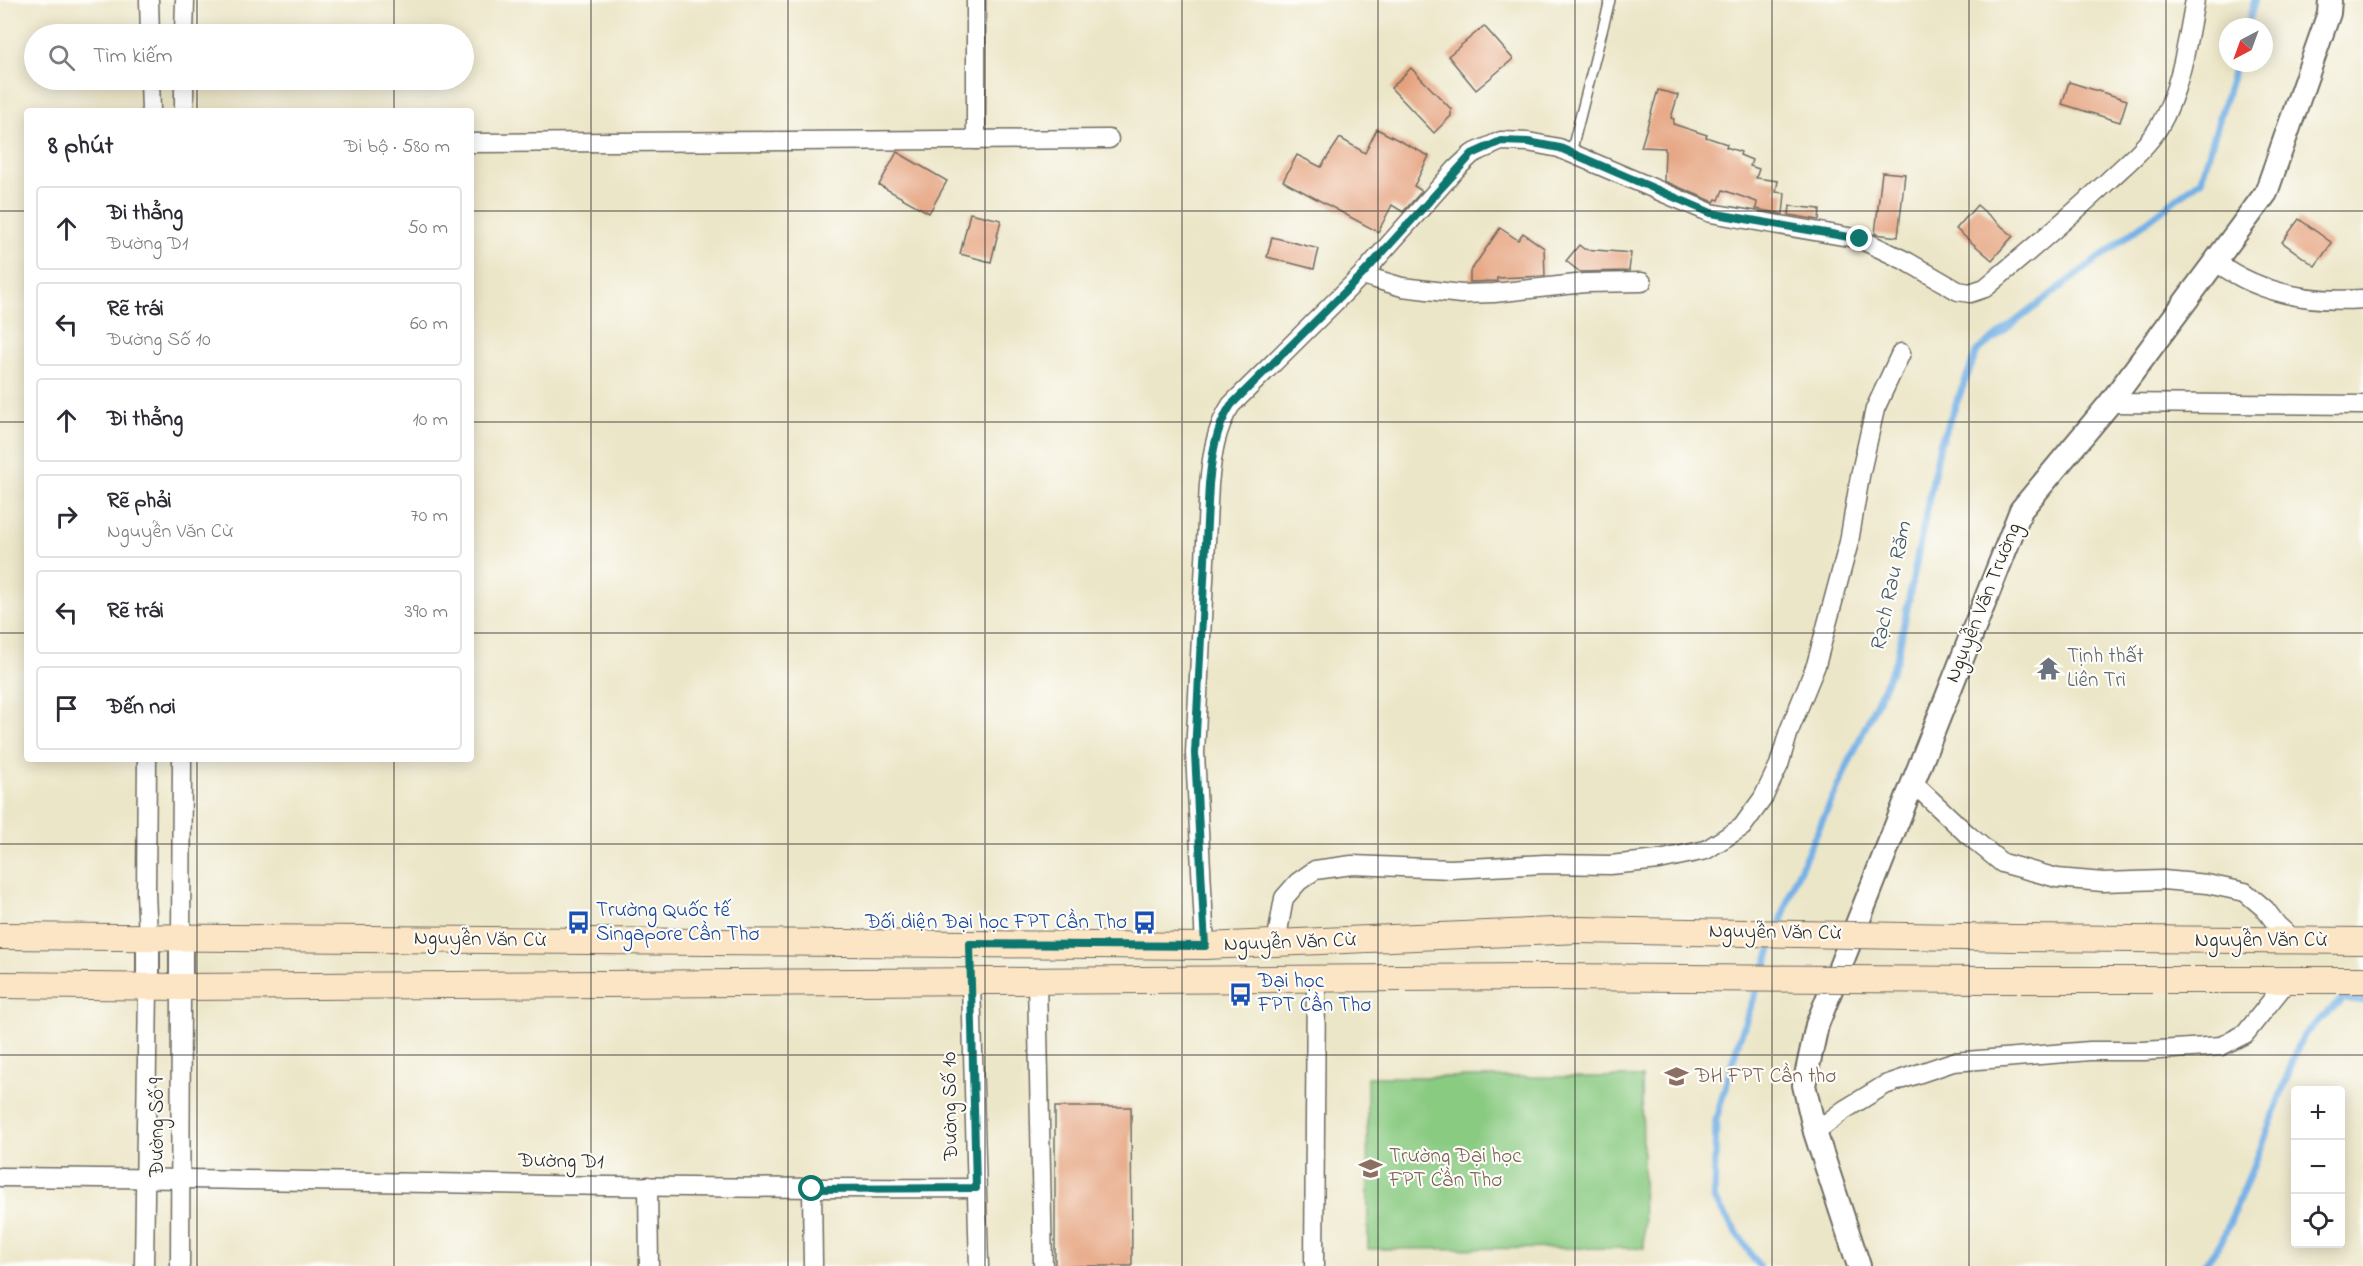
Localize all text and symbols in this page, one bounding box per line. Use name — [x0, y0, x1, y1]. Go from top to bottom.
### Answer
north arrow — [2219, 18, 2273, 72]
search box — [24, 24, 474, 90]
icon: search — [45, 41, 78, 74]
text: Tìm kiếm — [93, 41, 173, 73]
text: 8 phút — [48, 128, 114, 166]
text: Đi bộ · 580 m — [344, 133, 450, 162]
text: Đi thẳng — [107, 198, 183, 230]
icon: ahead — [50, 212, 83, 245]
text: 50 m — [407, 214, 448, 243]
route end — [1846, 225, 1872, 251]
text: Đường D1 — [107, 230, 188, 259]
text: Rẽ trái — [107, 294, 164, 326]
icon: left — [50, 308, 83, 341]
text: 60 m — [410, 310, 448, 339]
text: Đường Số 10 — [107, 326, 211, 355]
icon: ahead — [50, 404, 83, 437]
text: Đi thẳng — [107, 404, 183, 436]
text: 10 m — [412, 406, 448, 435]
text: Rẽ phải — [107, 486, 171, 518]
icon: right — [50, 500, 83, 533]
text: 70 m — [411, 502, 448, 531]
text: Nguyễn Văn Cừ — [107, 518, 233, 547]
water label: Rạch Rau Răm — [1863, 518, 1922, 655]
street label: Nguyễn Văn Trường — [1938, 518, 2032, 688]
icon: left — [50, 596, 83, 629]
text: Rẽ trái — [107, 596, 164, 628]
text: 390 m — [405, 598, 448, 627]
place label: Tịnh thất Liên Trì — [2067, 642, 2144, 696]
temple icon: Tịnh thất Liên Trì — [2036, 656, 2062, 682]
icon: arrive — [50, 692, 83, 725]
text: Đến nơi — [107, 692, 176, 724]
place label: Trường Quốc tế Singapore Cần Thơ — [596, 896, 759, 952]
place label: Đối diện Đại học FPT Cần Thơ — [864, 908, 1127, 938]
bus stop icon: Trường Quốc tế Singapore Cần Thơ — [565, 910, 591, 936]
bus stop icon: Đối diện Đại học FPT Cần Thơ — [1132, 910, 1158, 936]
street label: Nguyễn Văn Cừ — [1708, 917, 1842, 951]
street label: Nguyễn Văn Cừ — [413, 924, 547, 958]
street label: Nguyễn Văn Cừ — [1223, 926, 1357, 962]
street label: Nguyễn Văn Cừ — [2195, 926, 2327, 958]
place label: Đại học FPT Cần Thơ — [1257, 967, 1371, 1021]
bus stop icon: Đại học FPT Cần Thơ — [1227, 981, 1253, 1007]
street label: Đường Số 10 — [935, 1051, 969, 1162]
place label: ĐH FPT Cần thơ — [1694, 1062, 1836, 1092]
school or university icon: ĐH FPT Cần thơ — [1664, 1064, 1690, 1090]
street label: Đường Số 9 — [143, 1077, 175, 1178]
map controls — [2291, 1086, 2345, 1248]
button: + — [2291, 1086, 2345, 1140]
button: − — [2291, 1140, 2345, 1194]
place label: Trường Đại học FPT Cần Thơ — [1388, 1142, 1522, 1196]
street label: Đường D1 — [517, 1146, 604, 1180]
school or university icon: Trường Đại học FPT Cần Thơ — [1358, 1156, 1384, 1182]
route start — [798, 1175, 824, 1201]
button: locate — [2291, 1194, 2345, 1248]

